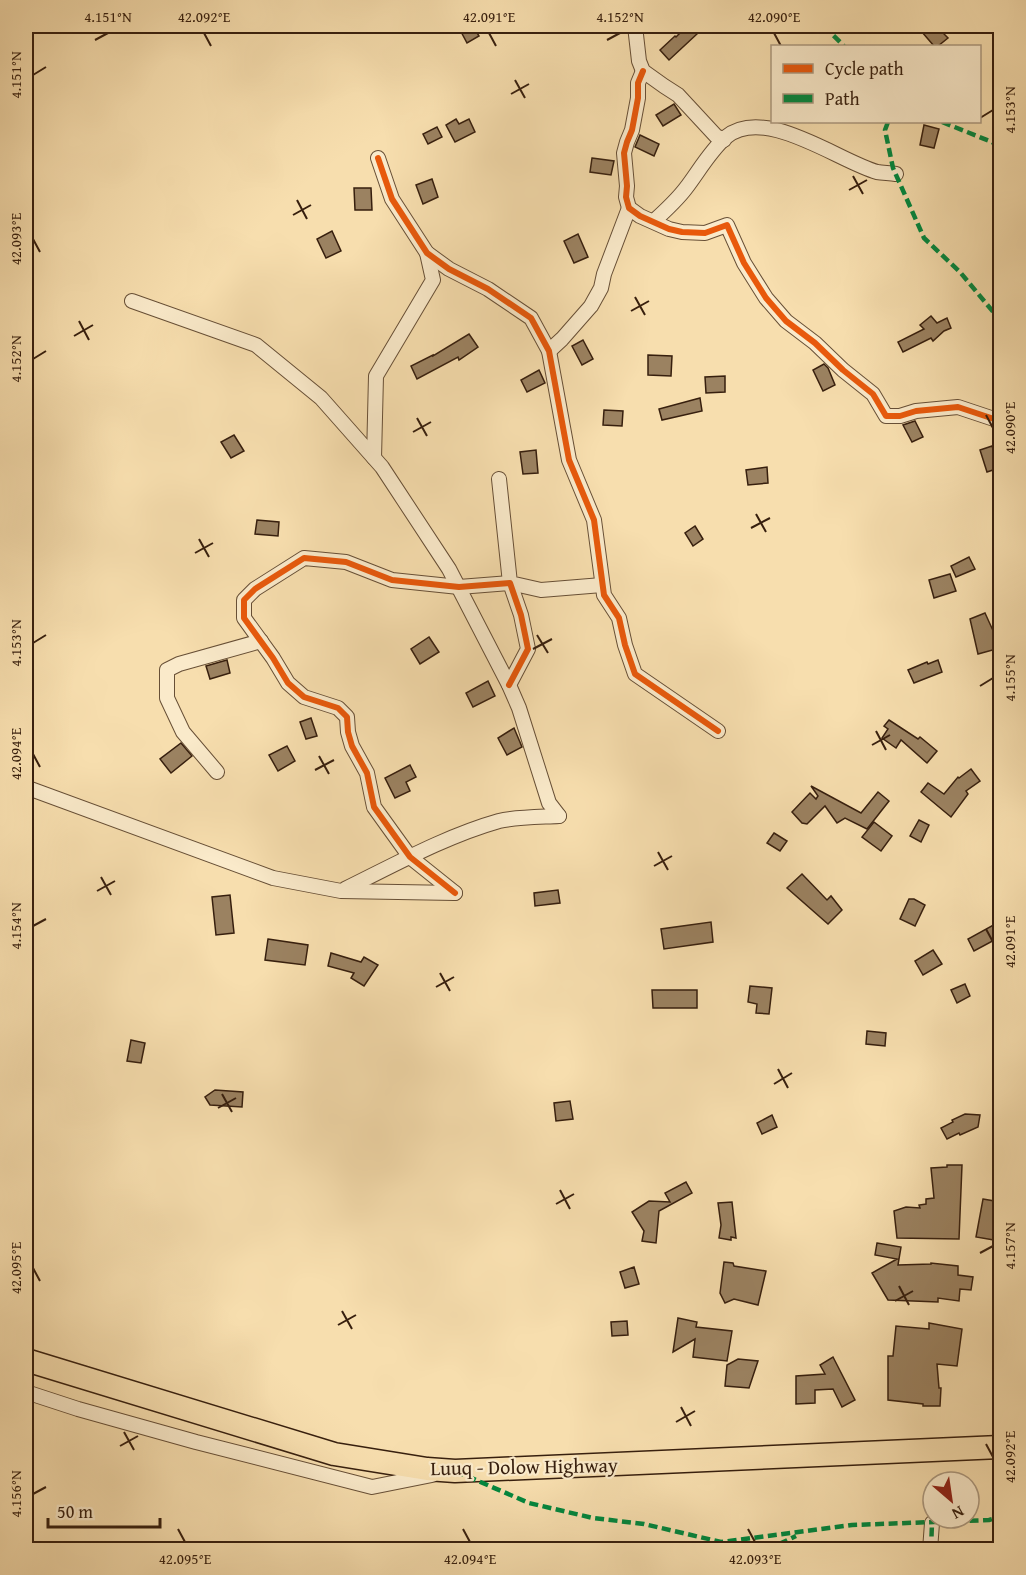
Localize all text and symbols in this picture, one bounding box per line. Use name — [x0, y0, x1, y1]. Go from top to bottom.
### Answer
text: 4.151°N — [84, 6, 132, 27]
text: 42.092°E — [178, 6, 231, 27]
text: 42.091°E — [463, 6, 516, 27]
text: 4.152°N — [596, 6, 644, 27]
text: 42.090°E — [748, 6, 801, 27]
legend — [771, 45, 981, 123]
text: 4.151°N — [5, 51, 26, 99]
text: Cycle path — [825, 55, 904, 82]
text: Path — [825, 85, 860, 112]
text: 4.153°N — [999, 86, 1020, 134]
text: 42.093°E — [5, 212, 26, 265]
text: 4.152°N — [5, 335, 26, 383]
text: 42.090°E — [999, 401, 1020, 454]
text: 4.153°N — [5, 619, 26, 667]
text: 4.155°N — [999, 654, 1020, 702]
text: 42.094°E — [5, 727, 26, 780]
text: 4.154°N — [5, 902, 26, 950]
text: 42.091°E — [999, 915, 1020, 968]
text: 4.157°N — [999, 1222, 1020, 1270]
text: 42.095°E — [5, 1241, 26, 1294]
text: 42.092°E — [999, 1430, 1020, 1483]
street label: Luuq - Dolow Highway — [430, 1450, 618, 1482]
text: 4.156°N — [5, 1470, 26, 1518]
north arrow — [921, 1470, 981, 1530]
scale bar — [48, 1491, 160, 1529]
text: 50 m — [57, 1498, 93, 1525]
text: N — [948, 1500, 969, 1526]
text: 42.095°E — [159, 1548, 212, 1569]
text: 42.094°E — [444, 1548, 497, 1569]
text: 42.093°E — [729, 1548, 782, 1569]

